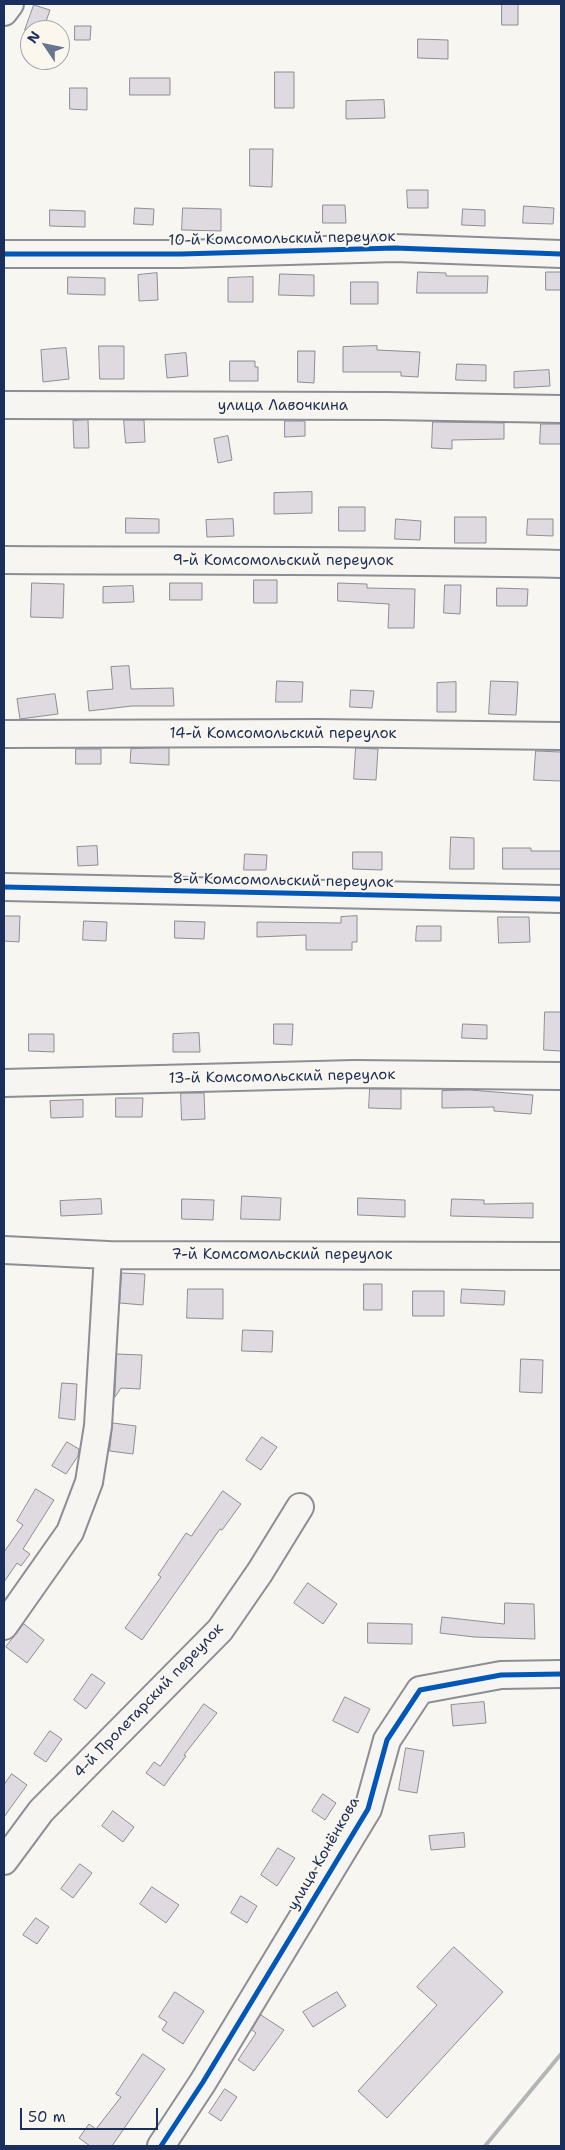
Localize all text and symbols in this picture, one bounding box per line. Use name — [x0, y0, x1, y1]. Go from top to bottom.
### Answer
north arrow — [20, 20, 70, 70]
text: N — [23, 28, 44, 47]
street label: 10-й Комсомольский переулок — [168, 228, 396, 250]
street label: улица Лавочкина — [218, 397, 348, 415]
street label: 9-й Комсомольский переулок — [173, 552, 393, 570]
street label: 14-й Комсомольский переулок — [170, 725, 396, 743]
street label: 8-й Комсомольский переулок — [172, 870, 394, 892]
street label: 13-й Комсомольский переулок — [169, 1066, 395, 1088]
street label: 7-й Комсомольский переулок — [172, 1246, 392, 1264]
street label: 4-й Пролетарский переулок — [70, 1620, 228, 1782]
street label: улица Конёнкова — [284, 1794, 364, 1914]
scale bar — [22, 2098, 160, 2130]
text: 50 m — [28, 2107, 66, 2127]

